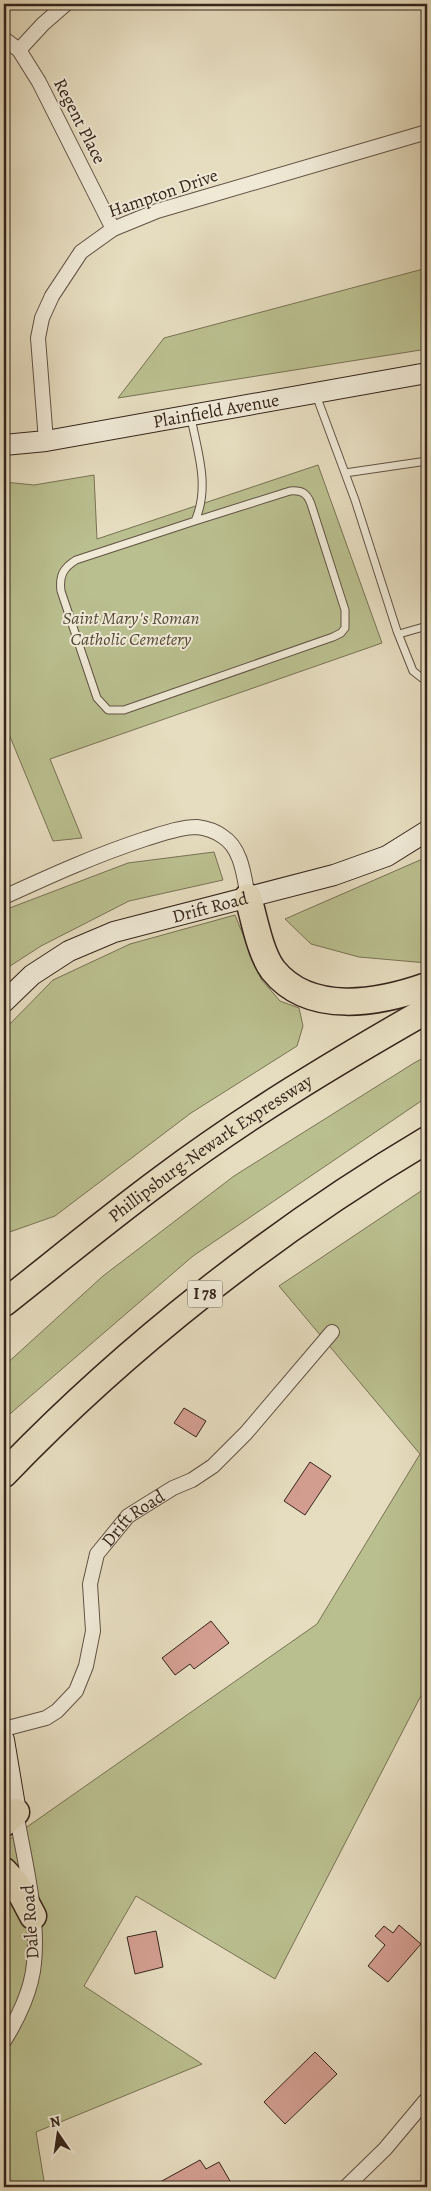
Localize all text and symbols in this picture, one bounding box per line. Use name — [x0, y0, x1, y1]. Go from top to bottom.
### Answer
street label: Regent Place — [48, 74, 112, 168]
street label: Hampton Drive — [105, 163, 221, 223]
street label: Plainfield Avenue — [151, 388, 281, 434]
park label: Saint Mary's Roman Catholic Cemetery — [62, 606, 200, 651]
street label: Drift Road — [169, 886, 251, 928]
street label: Phillipsburg-Newark Expressway — [103, 1068, 318, 1228]
road number: I 78 — [188, 1280, 222, 1308]
street label: Drift Road — [96, 1484, 170, 1552]
street label: Dale Road — [15, 1884, 45, 1960]
north arrow — [32, 2108, 82, 2158]
text: N — [48, 2111, 62, 2132]

